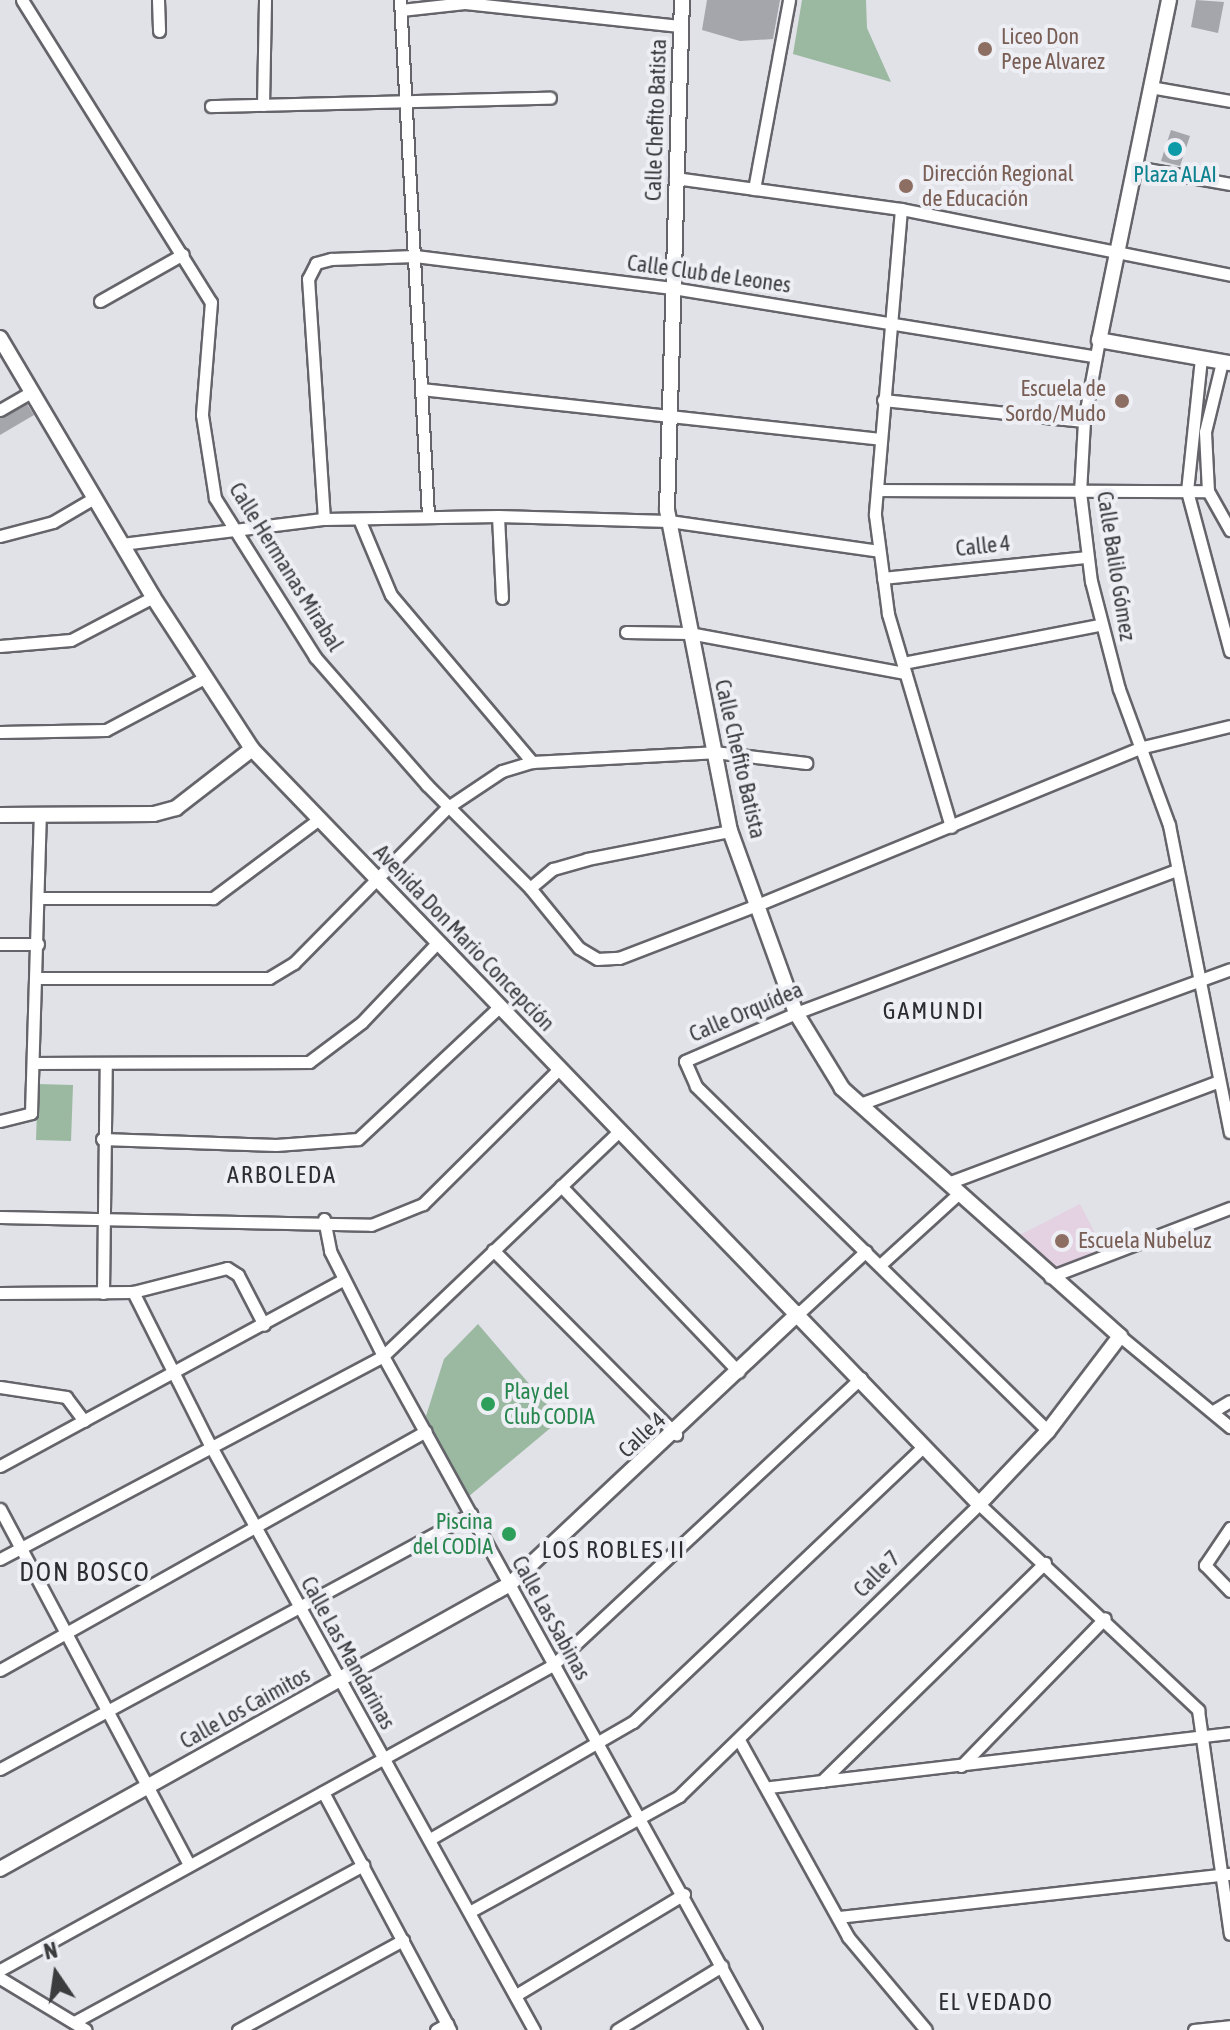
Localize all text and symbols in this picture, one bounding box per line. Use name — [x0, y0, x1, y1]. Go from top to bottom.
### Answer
place label: Liceo Don Pepe Alvarez — [1001, 23, 1105, 74]
street label: Calle Chefito Batista — [640, 39, 672, 201]
marker: Liceo Don Pepe Alvarez — [976, 40, 994, 58]
marker: Plaza ALAI — [1166, 140, 1184, 158]
place label: Dirección Regional de Educación — [922, 160, 1074, 212]
place label: Plaza ALAI — [1133, 162, 1217, 188]
marker: Dirección Regional de Educación — [897, 177, 915, 195]
street label: Calle Club de Leones — [625, 249, 793, 299]
place label: Escuela de Sordo/Mudo — [1006, 375, 1106, 426]
marker: Escuela de Sordo/Mudo — [1113, 392, 1131, 410]
street label: Calle Hermanas Mirabal — [223, 478, 349, 656]
street label: Calle Balilo Gómez — [1091, 489, 1141, 643]
street label: Calle 4 — [954, 530, 1012, 562]
street label: Calle Chefito Batista — [709, 677, 771, 841]
street label: Avenida Don Mario Concepción — [368, 839, 560, 1037]
street label: Calle Orquídea — [685, 976, 807, 1048]
district label: GAMUNDI — [883, 997, 985, 1025]
district label: ARBOLEDA — [227, 1161, 337, 1189]
place label: Escuela Nubeluz — [1078, 1228, 1211, 1254]
marker: Escuela Nubeluz — [1053, 1232, 1071, 1250]
place label: Play del Club CODIA — [504, 1378, 595, 1430]
marker: Play del Club CODIA — [479, 1395, 497, 1413]
street label: Calle 4 — [613, 1407, 671, 1463]
place label: Piscina del CODIA — [413, 1508, 493, 1560]
marker: Piscina del CODIA — [500, 1525, 518, 1543]
district label: LOS ROBLES II — [542, 1536, 686, 1564]
street label: Calle 7 — [848, 1545, 906, 1603]
street label: Calle Las Sabinas — [506, 1551, 596, 1685]
district label: DON BOSCO — [19, 1557, 151, 1589]
street label: Calle Las Mandarinas — [295, 1572, 401, 1734]
street label: Calle Los Caimitos — [175, 1661, 315, 1755]
north arrow — [16, 1934, 96, 2014]
text: N — [41, 1936, 60, 1965]
district label: EL VEDADO — [938, 1988, 1054, 2016]

